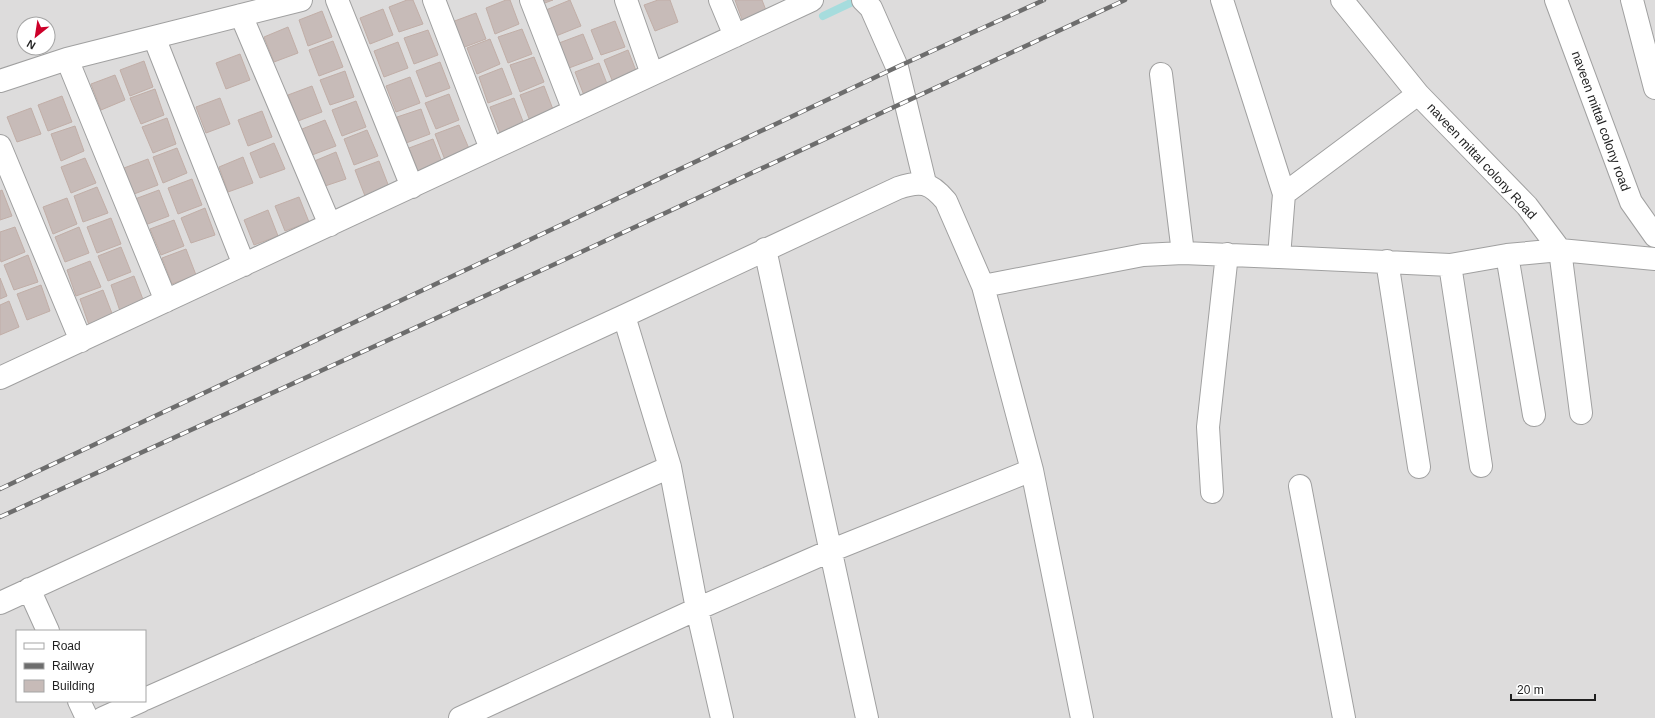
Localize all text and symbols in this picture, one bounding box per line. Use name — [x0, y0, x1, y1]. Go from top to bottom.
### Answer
north arrow — [16, 16, 56, 56]
text: N — [25, 37, 37, 52]
street label: naveen mittal colony road — [1569, 49, 1633, 193]
street label: naveen mittal colony Road — [1424, 100, 1540, 222]
legend — [16, 630, 146, 702]
text: Road — [52, 639, 81, 653]
text: Railway — [52, 659, 94, 673]
scale bar — [1511, 676, 1595, 702]
text: Building — [52, 679, 95, 693]
text: 20 m — [1517, 683, 1544, 697]

